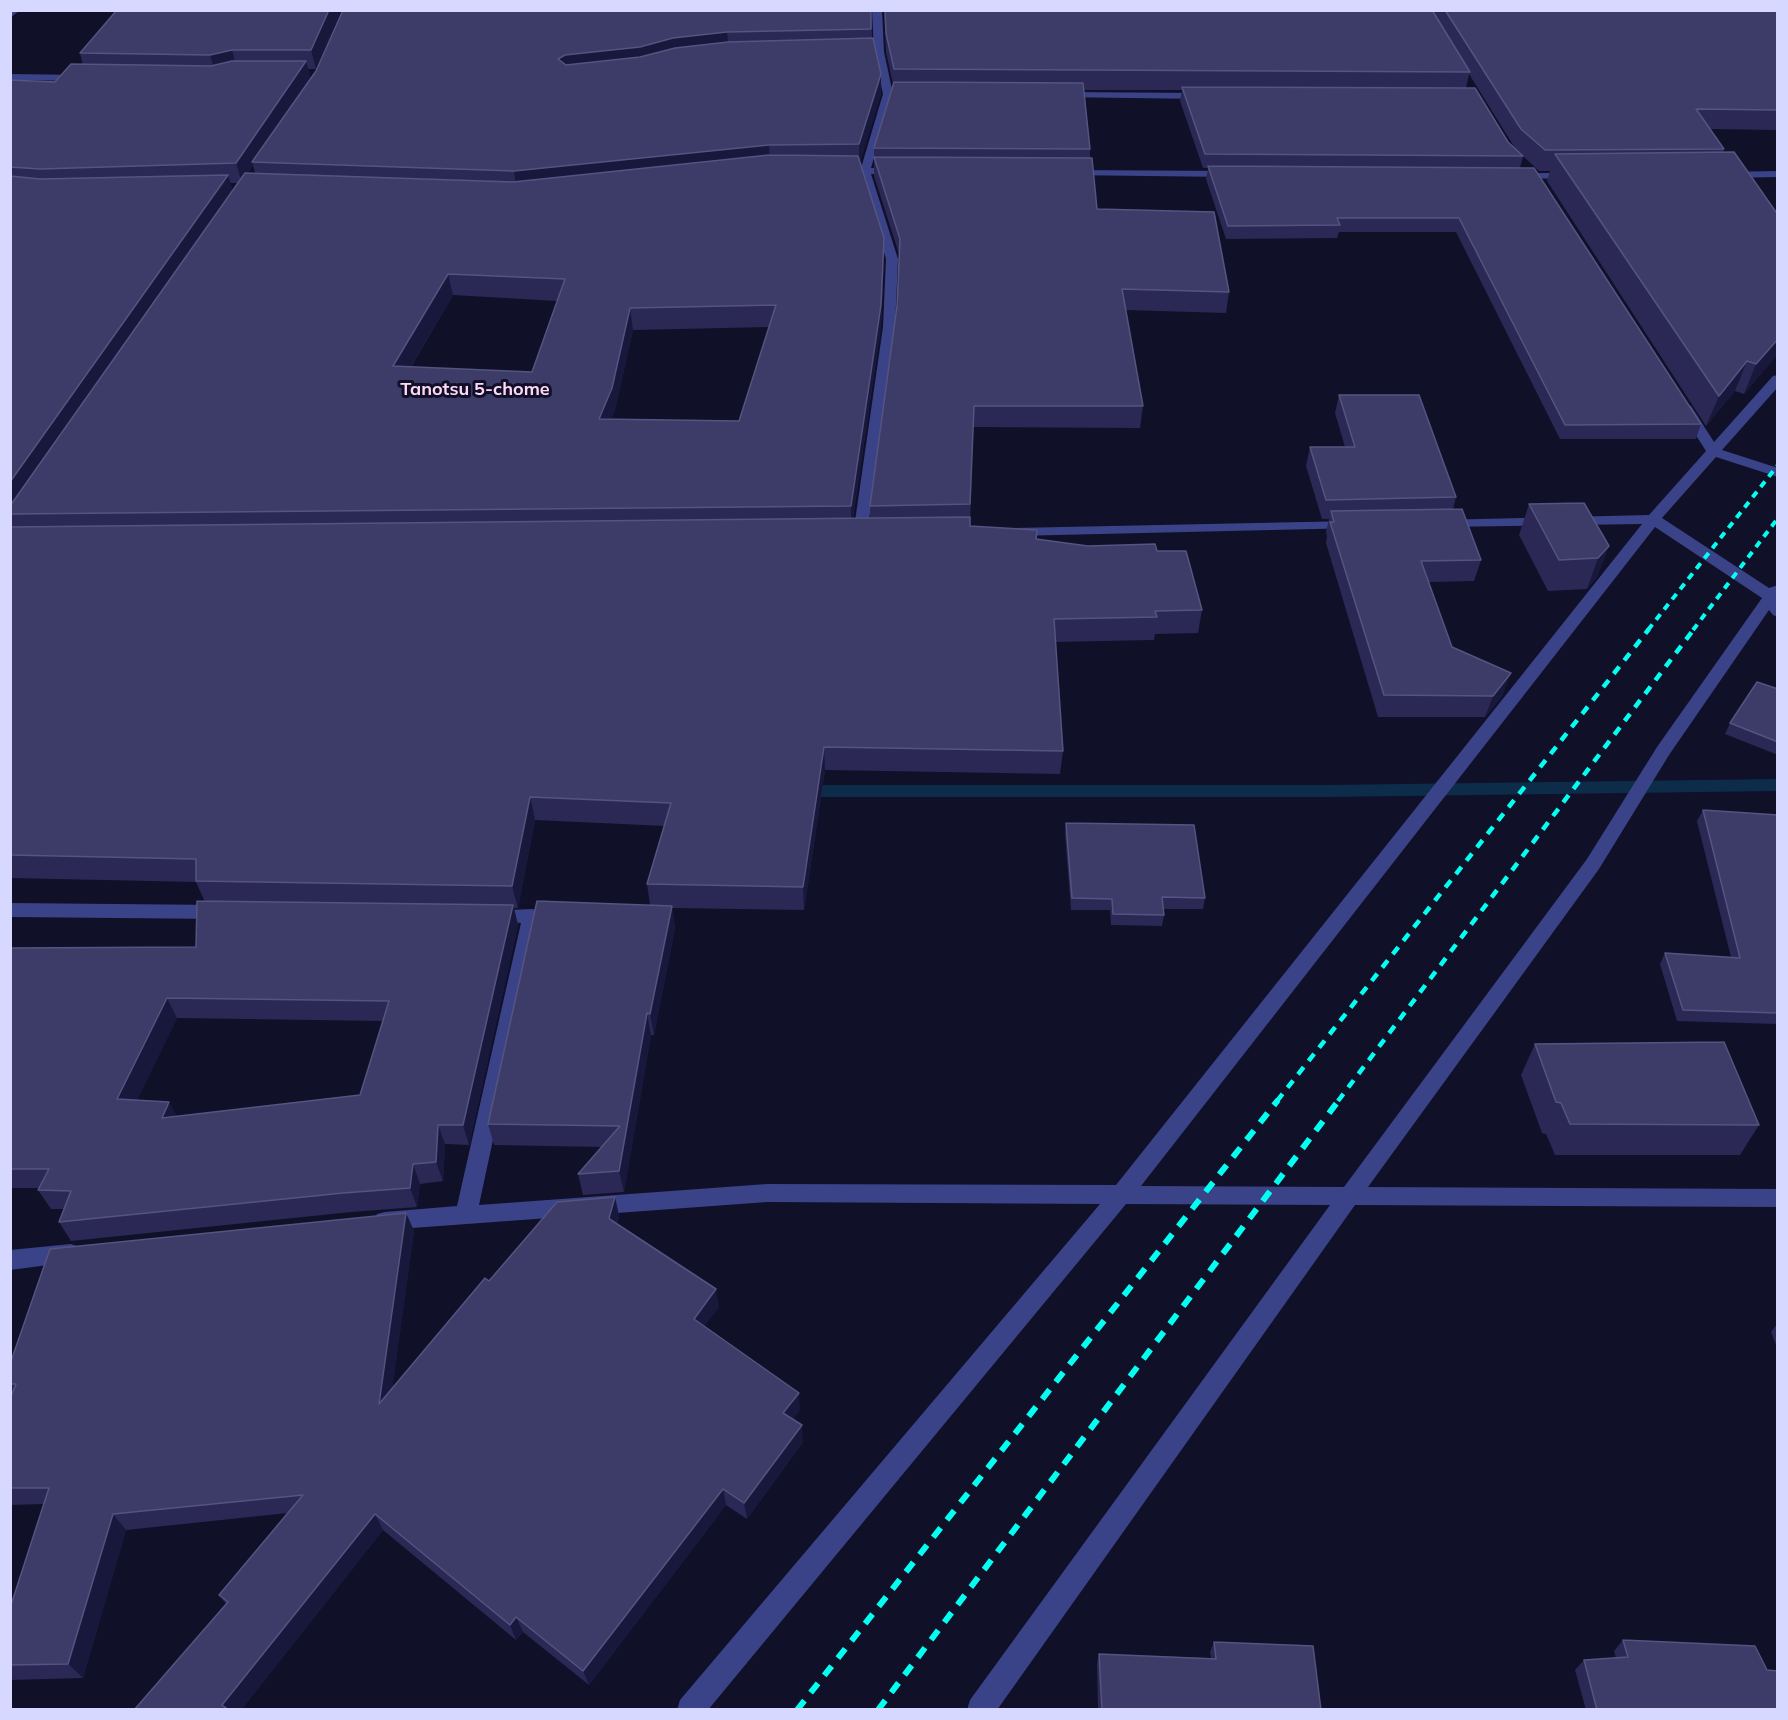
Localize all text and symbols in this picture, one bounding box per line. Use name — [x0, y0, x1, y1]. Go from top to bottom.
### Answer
district label: Tanotsu 5-chome — [400, 379, 550, 401]

